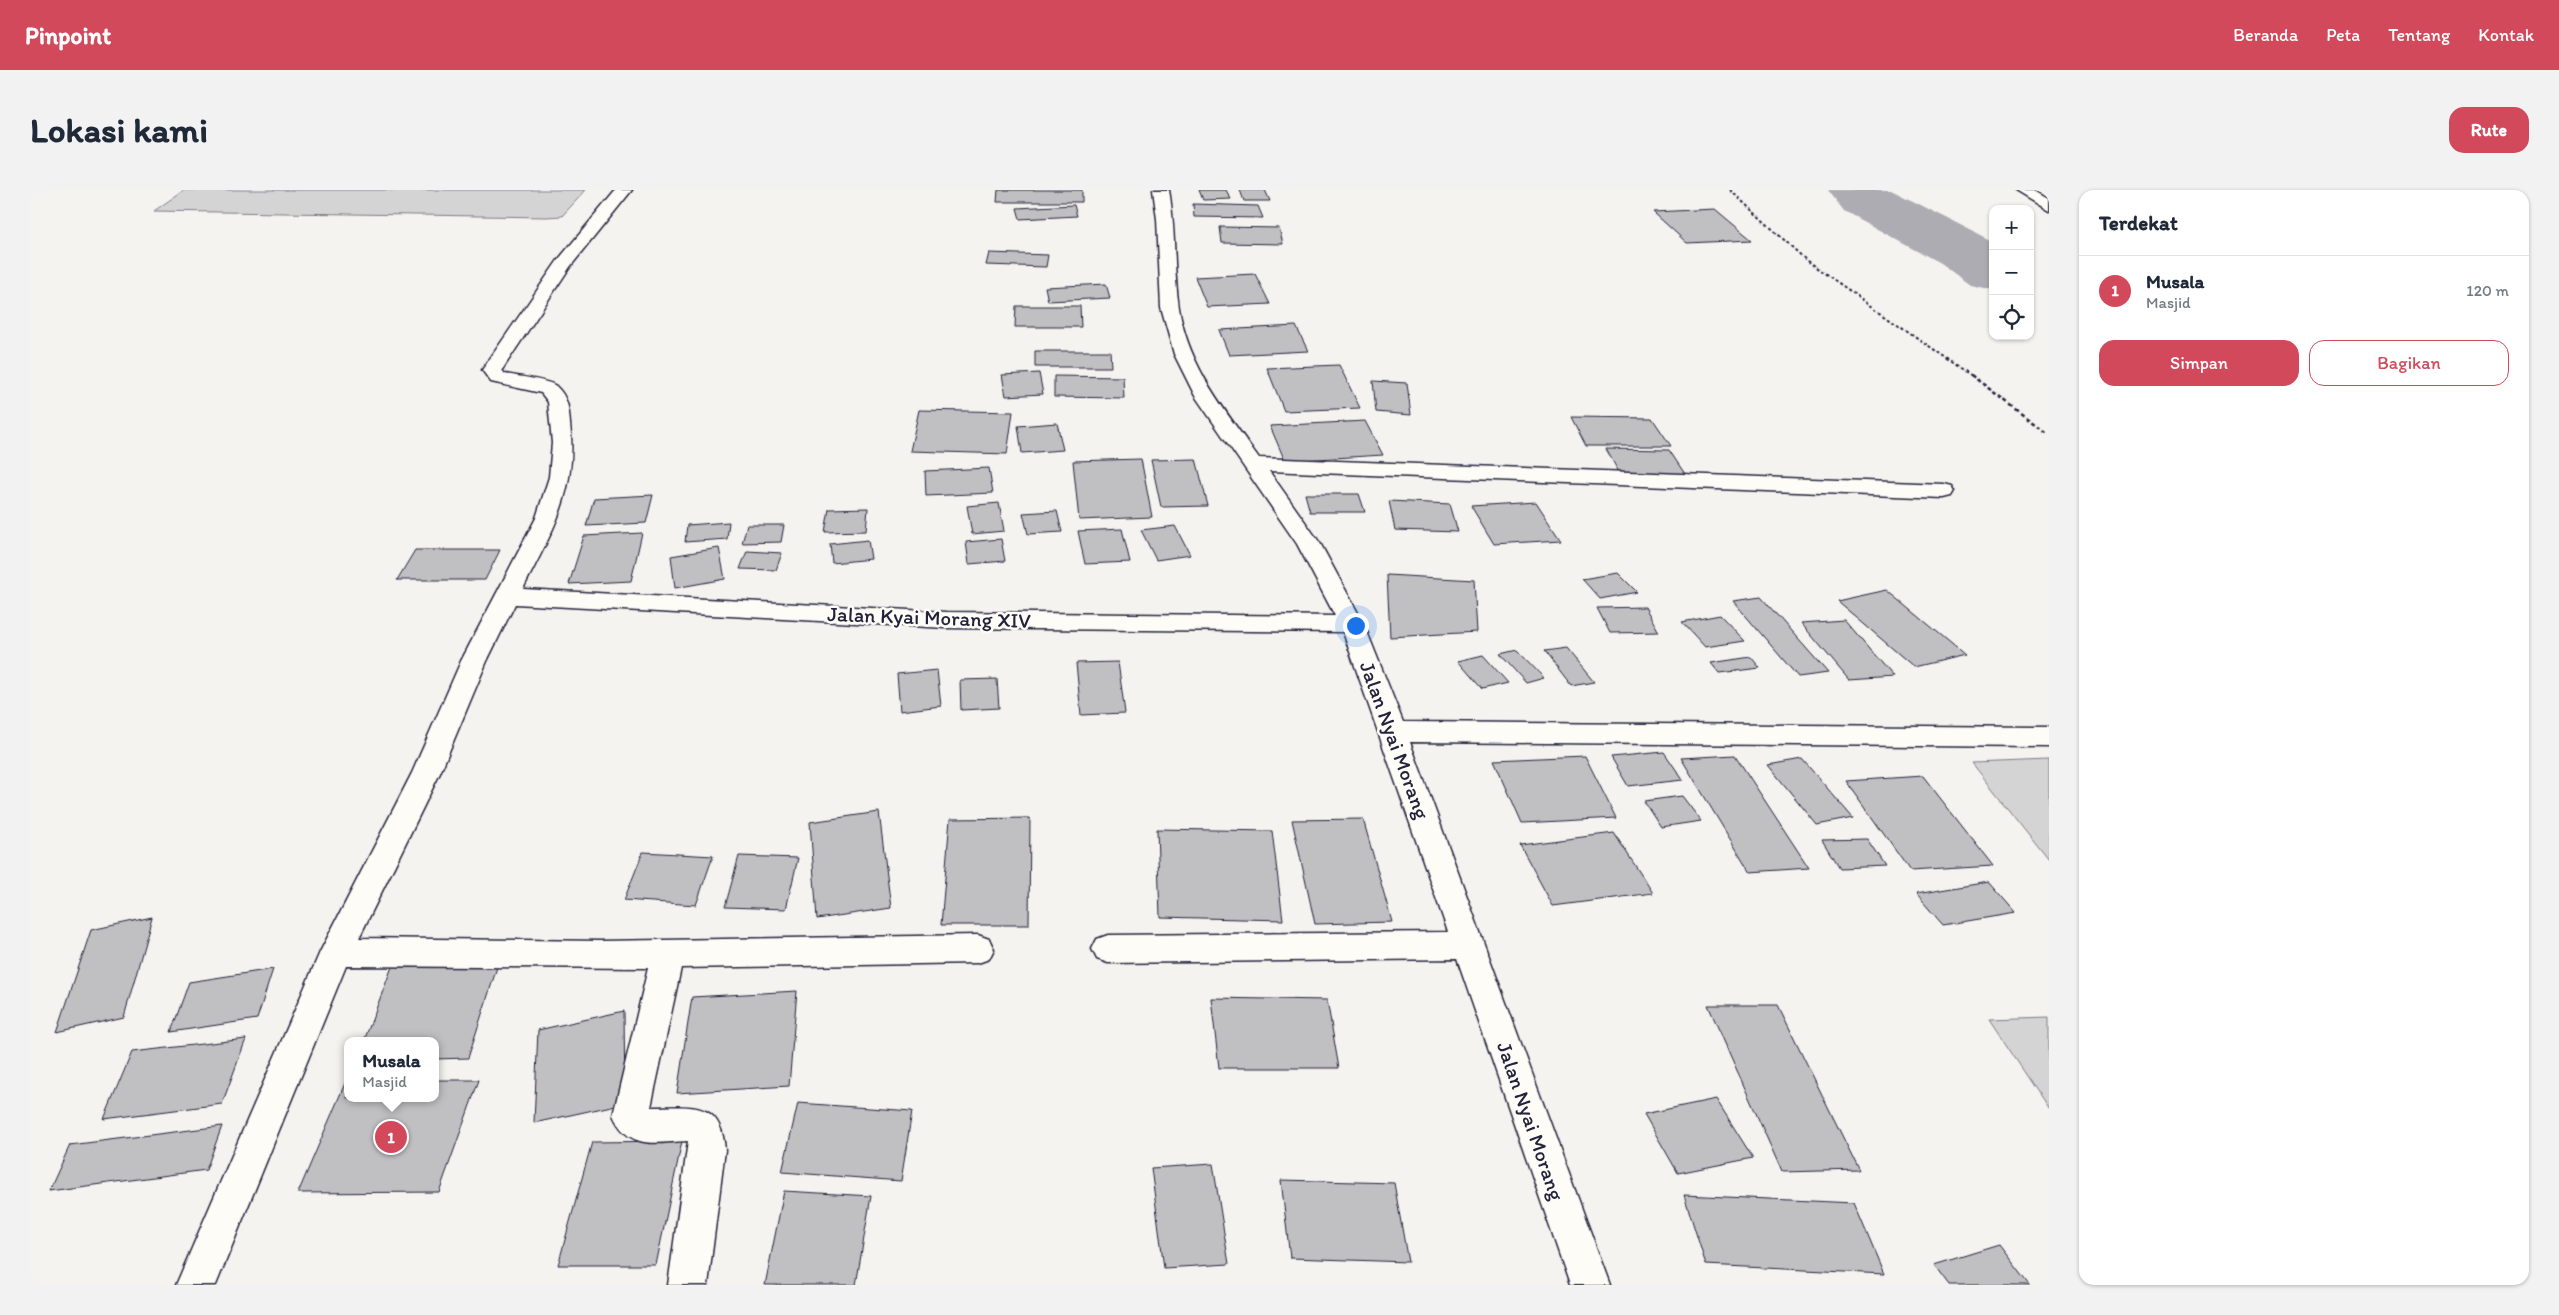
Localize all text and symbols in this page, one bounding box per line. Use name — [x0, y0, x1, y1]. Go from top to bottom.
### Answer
text: Pinpoint — [25, 21, 111, 50]
text: Beranda — [2233, 24, 2298, 46]
text: Peta — [2326, 24, 2360, 46]
text: Tentang — [2388, 24, 2450, 46]
text: Kontak — [2478, 24, 2534, 46]
button: Rute — [2449, 107, 2529, 153]
text: Lokasi kami — [30, 109, 208, 151]
map controls — [1989, 205, 2034, 340]
button: + — [1989, 205, 2034, 250]
text: Terdekat — [2099, 210, 2178, 235]
button: − — [1989, 250, 2034, 295]
text: Musala — [2146, 270, 2204, 293]
text: 1 — [2111, 281, 2119, 300]
text: 120 m — [2466, 281, 2509, 300]
text: Masjid — [2146, 293, 2191, 312]
button: locate — [1989, 295, 2034, 340]
button: Simpan — [2099, 340, 2299, 386]
button: Bagikan — [2309, 340, 2509, 386]
street label: Jalan Kyai Morang XIV — [827, 601, 1032, 633]
your location — [1343, 613, 1369, 639]
street label: Jalan Nyai Morang — [1355, 658, 1435, 823]
popup — [344, 1037, 439, 1102]
street label: Jalan Nyai Morang — [1492, 1038, 1570, 1204]
text: Musala — [362, 1049, 421, 1072]
text: Masjid — [362, 1072, 407, 1091]
pin: 1 — [375, 1118, 407, 1156]

